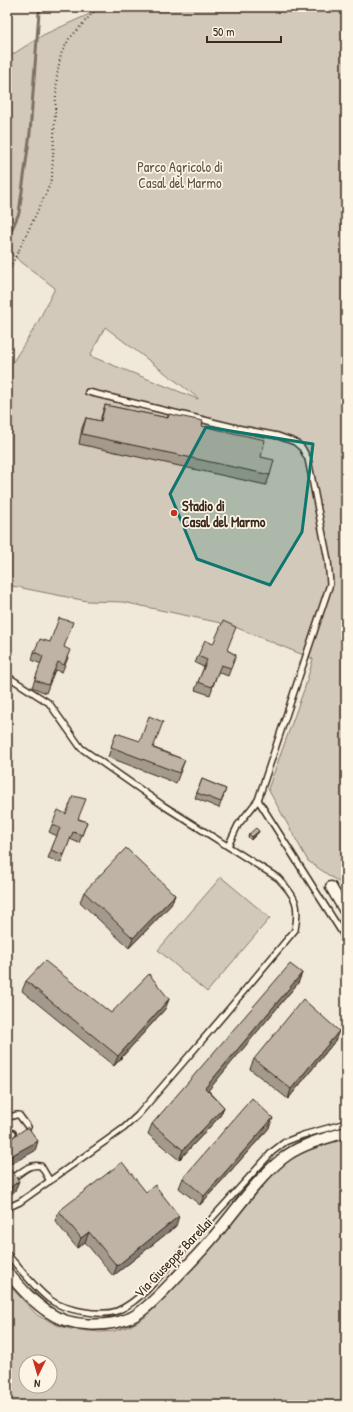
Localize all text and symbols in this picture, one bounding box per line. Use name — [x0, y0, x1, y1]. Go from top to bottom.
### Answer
scale bar — [207, 18, 281, 44]
text: 50 m — [213, 23, 234, 40]
park label: Parco Agricolo di Casal del Marmo — [137, 157, 223, 192]
place label: Stadio di Casal del Marmo — [182, 496, 266, 531]
marker: Stadio di Casal del Marmo — [169, 508, 179, 518]
street label: Via Giuseppe Barellai — [130, 1213, 217, 1302]
north arrow — [18, 1354, 58, 1394]
text: N — [33, 1377, 41, 1391]

